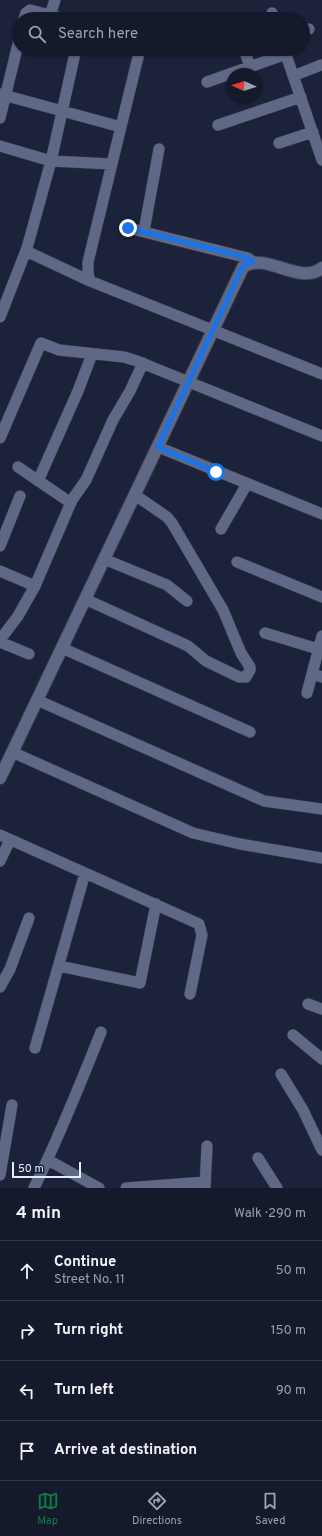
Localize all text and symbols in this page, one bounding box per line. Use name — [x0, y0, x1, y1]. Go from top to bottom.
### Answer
search box — [12, 12, 310, 56]
icon: search — [26, 23, 48, 45]
text: Search here — [58, 25, 138, 44]
north arrow — [226, 68, 262, 104]
route end — [119, 219, 137, 237]
route start — [207, 463, 225, 481]
scale bar — [12, 1160, 81, 1179]
text: 50 m — [18, 1162, 44, 1176]
text: 4 min — [16, 1203, 61, 1225]
text: Walk · 290 m — [234, 1206, 306, 1222]
text: Continue — [54, 1253, 116, 1272]
icon: ahead — [16, 1260, 38, 1282]
text: 50 m — [276, 1263, 306, 1279]
text: Street No. 11 — [54, 1272, 125, 1288]
icon: right — [16, 1320, 38, 1342]
text: Turn right — [54, 1321, 123, 1340]
text: 150 m — [271, 1323, 306, 1339]
icon: left — [16, 1380, 38, 1402]
text: Turn left — [54, 1381, 114, 1400]
text: 90 m — [276, 1383, 306, 1399]
icon: arrive — [16, 1440, 38, 1462]
text: Arrive at destination — [54, 1441, 197, 1460]
tab: Map — [37, 1490, 59, 1528]
tab: Directions — [132, 1490, 182, 1528]
tab: Saved — [255, 1490, 285, 1528]

